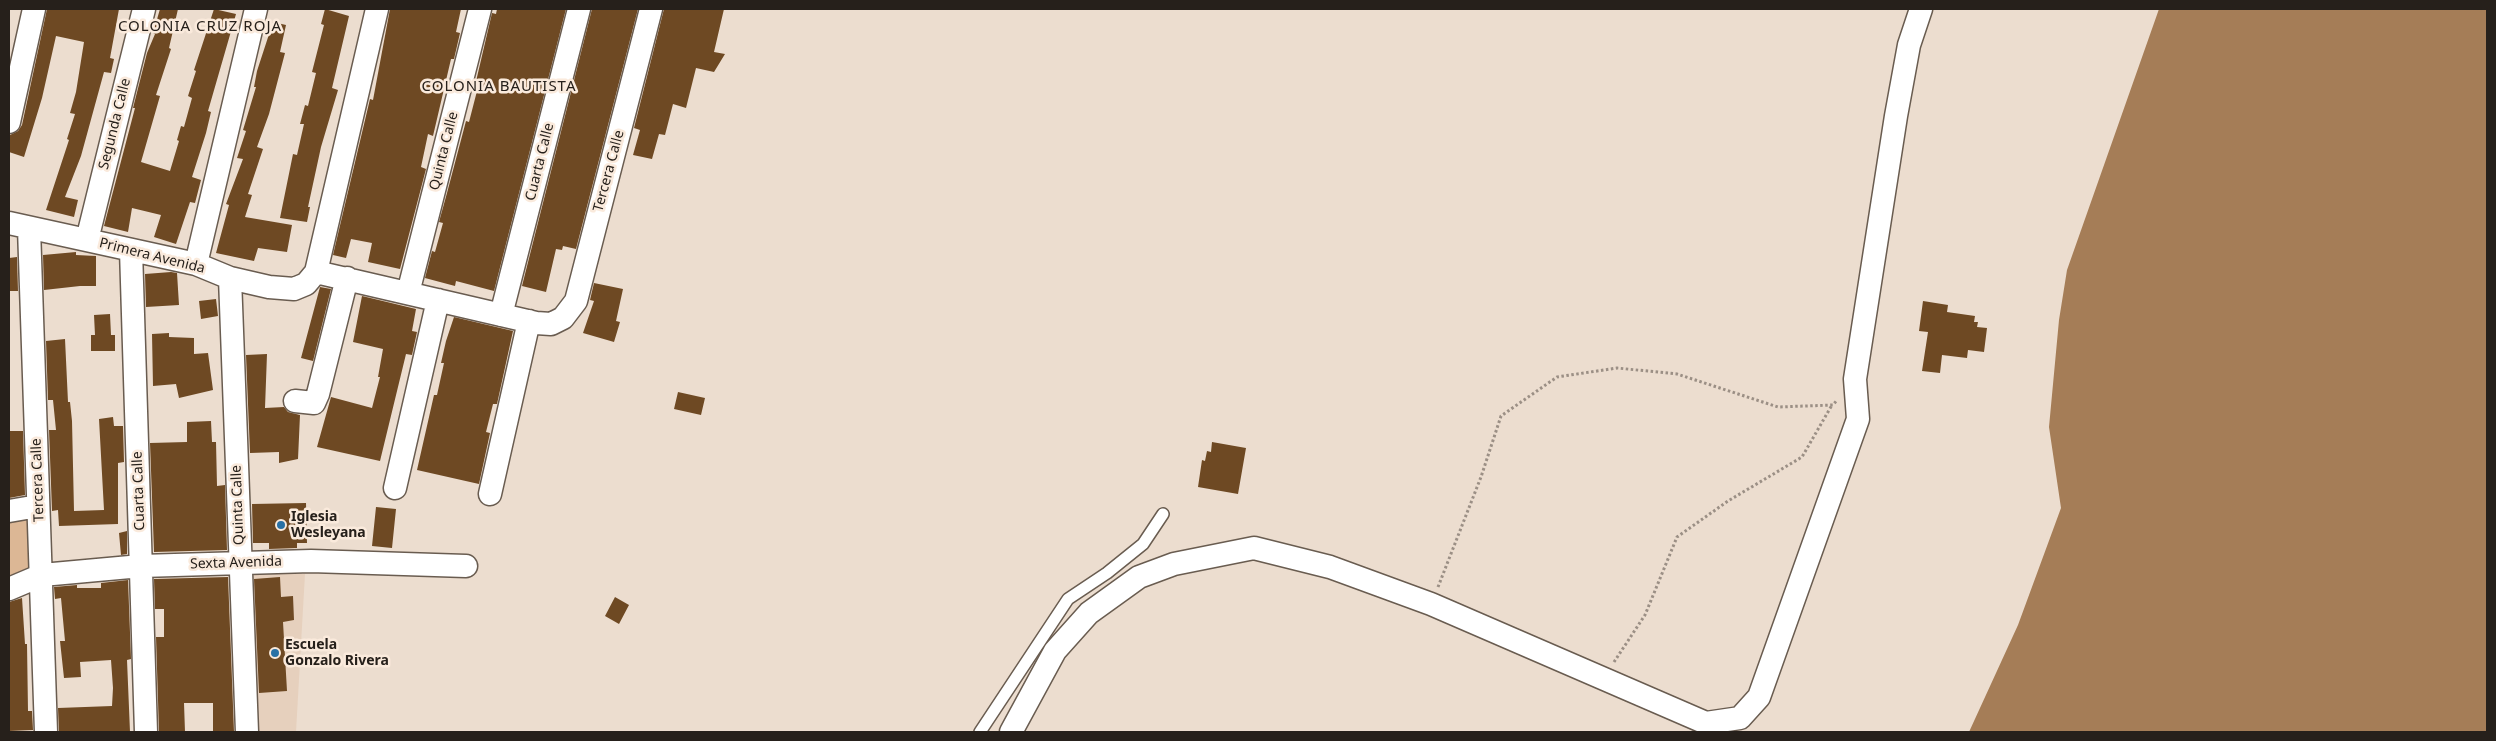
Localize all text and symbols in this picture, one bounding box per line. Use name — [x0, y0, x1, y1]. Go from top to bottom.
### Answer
district label: COLONIA CRUZ ROJA — [116, 18, 284, 36]
street label: Segunda Calle — [96, 77, 134, 171]
district label: COLONIA BAUTISTA — [420, 78, 578, 96]
street label: Quinta Calle — [426, 110, 462, 192]
street label: Cuarta Calle — [522, 121, 558, 203]
street label: Tercera Calle — [590, 128, 628, 214]
street label: Primera Avenida — [97, 235, 207, 277]
street label: Tercera Calle — [28, 438, 48, 522]
street label: Cuarta Calle — [129, 451, 149, 531]
street label: Quinta Calle — [228, 465, 248, 545]
place label: Iglesia Wesleyana — [291, 509, 366, 542]
marker: Iglesia Wesleyana — [275, 519, 287, 531]
street label: Sexta Avenida — [190, 553, 282, 573]
place label: Escuela Gonzalo Rivera — [285, 637, 389, 670]
marker: Escuela Gonzalo Rivera — [269, 647, 281, 659]

